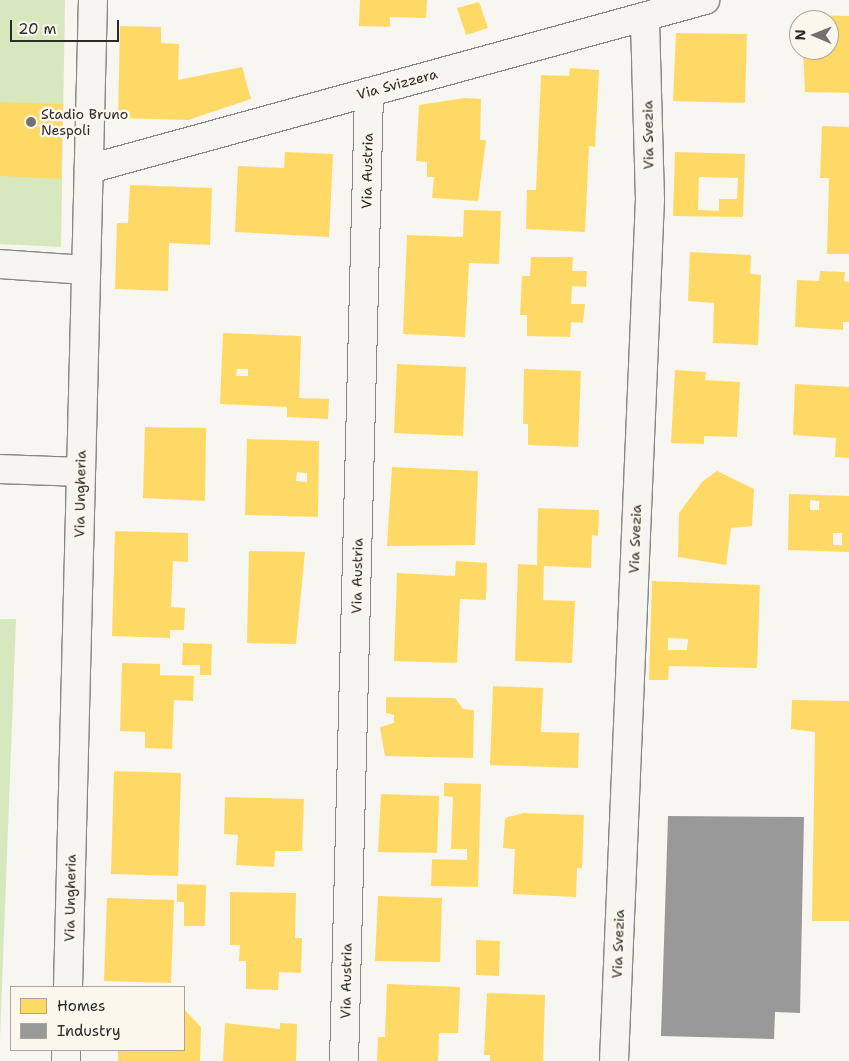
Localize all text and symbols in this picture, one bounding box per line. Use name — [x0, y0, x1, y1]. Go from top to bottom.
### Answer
scale bar — [12, 10, 121, 42]
north arrow — [789, 10, 839, 60]
text: 20 m — [18, 19, 57, 39]
text: N — [791, 29, 809, 40]
street label: Via Svizzera — [355, 65, 439, 103]
street label: Via Svezia — [639, 100, 657, 170]
place label: Stadio Bruno Nespoli — [41, 106, 128, 138]
marker: Stadio Bruno Nespoli — [25, 116, 37, 128]
street label: Via Austria — [358, 133, 376, 209]
street label: Via Ungheria — [71, 450, 89, 538]
street label: Via Svezia — [625, 504, 645, 574]
street label: Via Austria — [348, 538, 366, 614]
street label: Via Ungheria — [61, 854, 79, 942]
street label: Via Svezia — [608, 909, 628, 979]
street label: Via Austria — [337, 943, 355, 1019]
legend — [10, 986, 185, 1051]
text: Homes — [57, 996, 105, 1016]
text: Industry — [57, 1021, 121, 1041]

